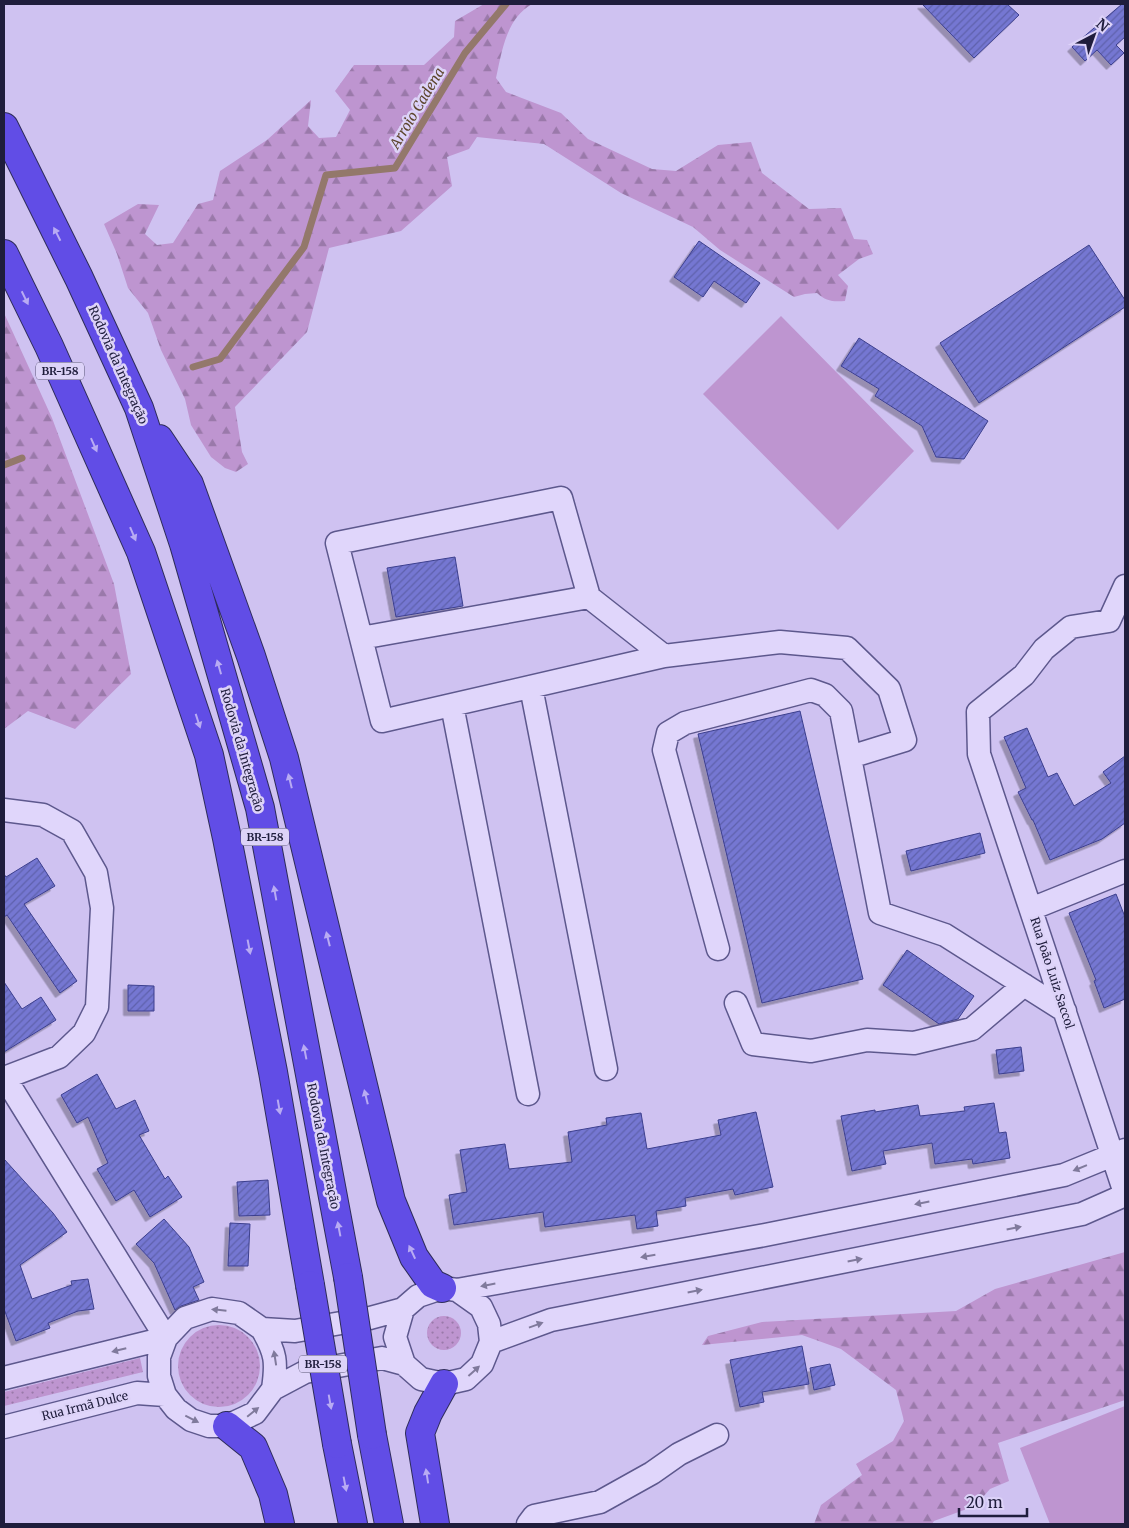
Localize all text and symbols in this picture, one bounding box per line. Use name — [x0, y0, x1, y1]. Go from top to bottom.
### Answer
north arrow — [1069, 10, 1119, 60]
text: N — [1092, 15, 1113, 36]
water label: Arroio Cadena — [385, 64, 448, 153]
one-way arrow — [53, 227, 61, 241]
one-way arrow — [21, 290, 30, 305]
street label: Rodovia da Integração — [86, 303, 151, 426]
road number: BR-158 — [36, 362, 84, 380]
one-way arrow — [90, 438, 98, 452]
one-way arrow — [129, 527, 137, 541]
one-way arrow — [215, 660, 223, 675]
street label: Rodovia da Integração — [218, 686, 267, 813]
one-way arrow — [194, 713, 202, 728]
one-way arrow — [286, 773, 294, 788]
road number: BR-158 — [241, 829, 289, 846]
one-way arrow — [270, 884, 278, 900]
street label: Rua João Luiz Saccol — [1027, 915, 1078, 1031]
one-way arrow — [324, 931, 332, 946]
one-way arrow — [245, 939, 253, 955]
one-way arrow — [301, 1044, 309, 1060]
street label: Rodovia da Integração — [304, 1082, 343, 1210]
one-way arrow — [362, 1089, 370, 1104]
one-way arrow — [276, 1099, 284, 1115]
one-way arrow — [1072, 1164, 1087, 1172]
one-way arrow — [914, 1199, 929, 1207]
one-way arrow — [334, 1221, 342, 1237]
one-way arrow — [1006, 1224, 1021, 1232]
one-way arrow — [408, 1245, 416, 1259]
one-way arrow — [639, 1252, 655, 1260]
one-way arrow — [847, 1255, 863, 1263]
one-way arrow — [479, 1281, 495, 1289]
one-way arrow — [688, 1287, 704, 1295]
one-way arrow — [210, 1306, 226, 1314]
one-way arrow — [529, 1321, 544, 1328]
one-way arrow — [111, 1346, 126, 1354]
one-way arrow — [270, 1349, 278, 1365]
road number: BR-158 — [299, 1356, 347, 1372]
one-way arrow — [468, 1365, 480, 1377]
street label: Rua Irmã Dulce — [40, 1388, 130, 1423]
one-way arrow — [326, 1394, 334, 1410]
one-way arrow — [247, 1406, 260, 1417]
one-way arrow — [185, 1415, 199, 1423]
one-way arrow — [423, 1468, 431, 1484]
one-way arrow — [341, 1476, 349, 1492]
scale bar — [959, 1486, 1026, 1518]
text: 20 m — [966, 1493, 1003, 1512]

